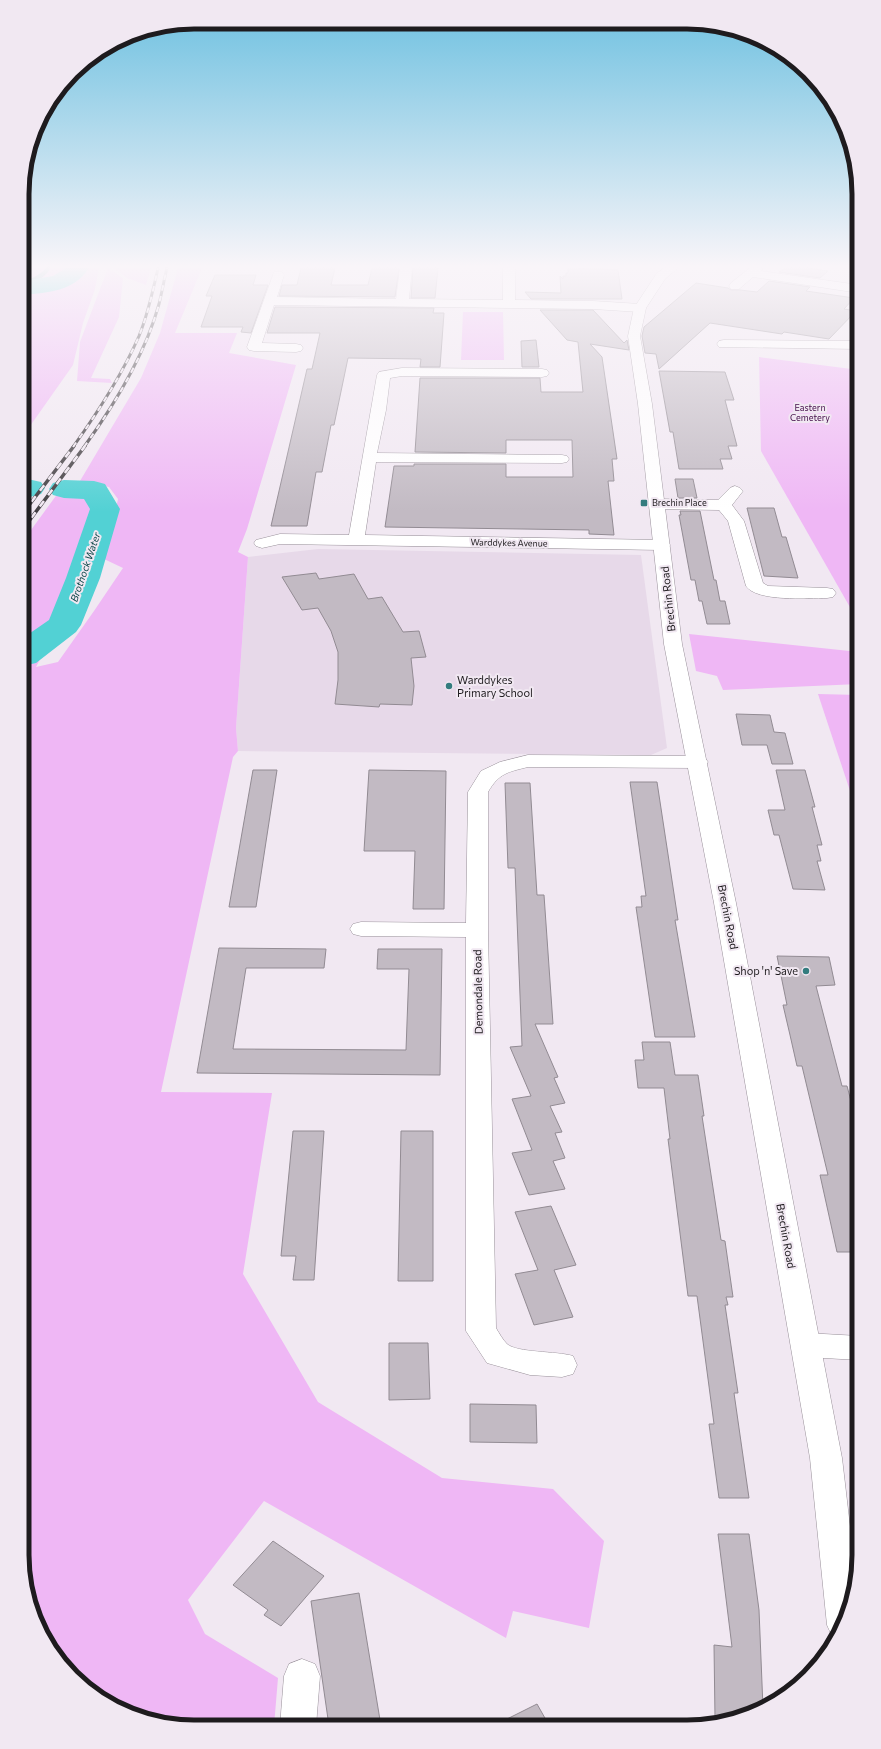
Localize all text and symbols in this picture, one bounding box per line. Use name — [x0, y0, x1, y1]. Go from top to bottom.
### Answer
park label: Eastern Cemetery — [790, 402, 830, 423]
place label: Brechin Place — [652, 497, 707, 508]
marker: Brechin Place — [639, 498, 649, 508]
water label: Brothock Water — [68, 530, 103, 603]
street label: Warddykes Avenue — [470, 536, 548, 549]
street label: Brechin Road — [658, 566, 677, 632]
place label: Warddykes Primary School — [457, 673, 533, 699]
marker: Warddykes Primary School — [444, 681, 454, 691]
street label: Brechin Road — [716, 883, 741, 950]
street label: Demondale Road — [470, 949, 485, 1035]
place label: Shop 'n' Save — [734, 964, 798, 977]
marker: Shop 'n' Save — [801, 966, 811, 976]
street label: Brechin Road — [774, 1202, 799, 1269]

